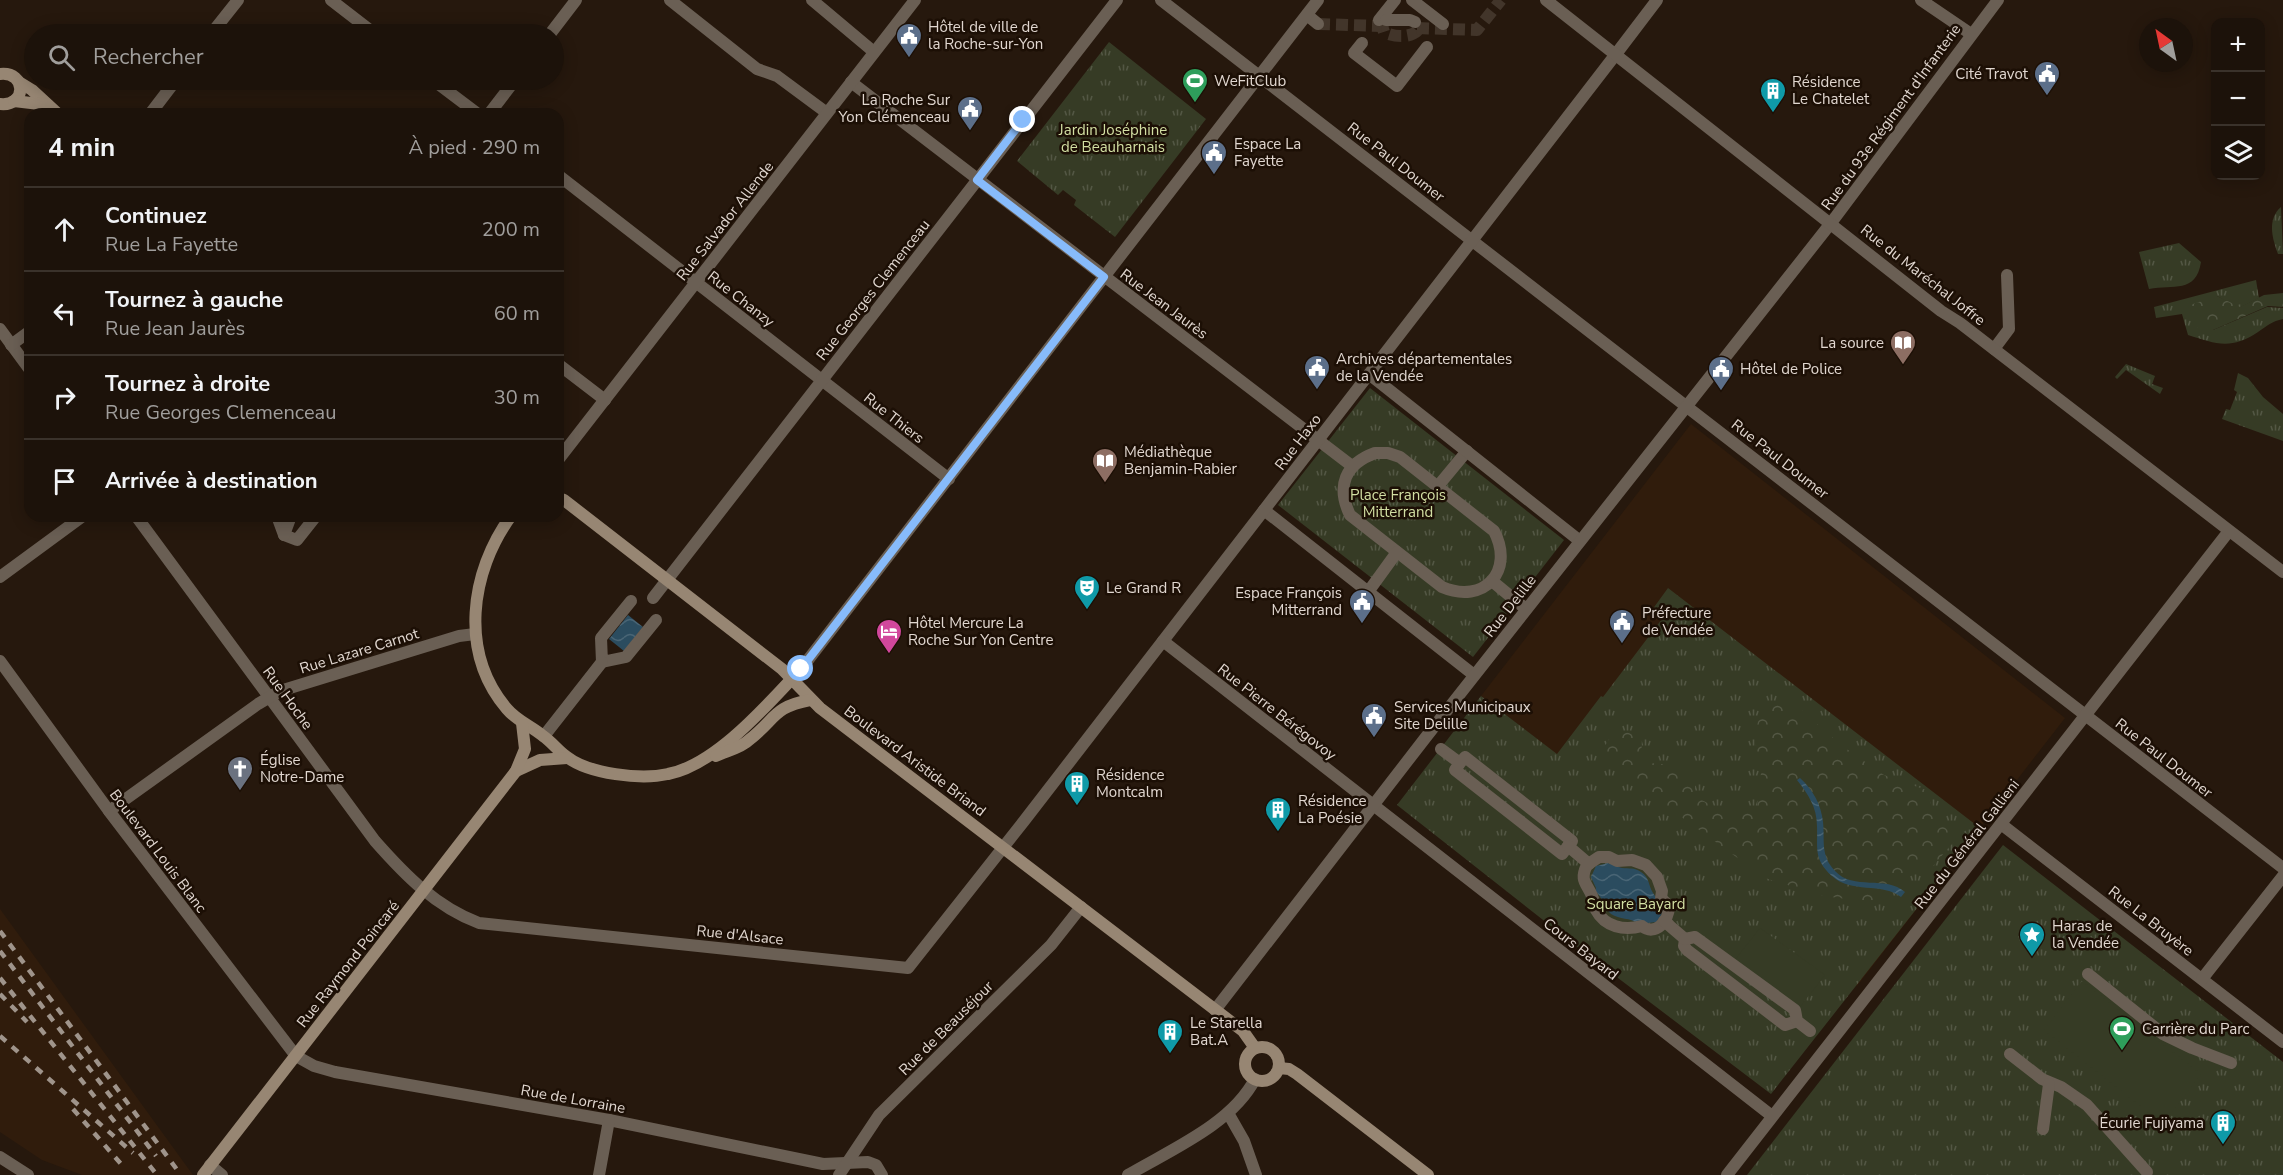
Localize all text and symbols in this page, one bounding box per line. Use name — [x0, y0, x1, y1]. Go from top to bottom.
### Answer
place label: Hôtel de ville de la Roche-sur-Yon — [928, 17, 1043, 54]
north arrow — [2139, 18, 2193, 72]
map controls — [2211, 18, 2265, 180]
button: + — [2211, 18, 2265, 72]
street label: Rue du 93e Régiment d'Infanterie — [1817, 20, 1965, 214]
public building icon: Hôtel de ville de la Roche-sur-Yon — [894, 21, 924, 59]
search box — [24, 24, 564, 90]
icon: search — [45, 41, 78, 74]
text: Rechercher — [93, 42, 204, 72]
public building icon: Cité Travot — [2032, 59, 2062, 97]
place label: Cité Travot — [1955, 64, 2029, 84]
sports icon: WeFitClub — [1180, 66, 1210, 104]
place label: WeFitClub — [1214, 71, 1287, 91]
place label: Résidence Le Chatelet — [1792, 72, 1870, 109]
button: − — [2211, 72, 2265, 126]
building icon: Résidence Le Chatelet — [1758, 76, 1788, 114]
place label: La Roche Sur Yon Clémenceau — [838, 90, 951, 127]
public building icon: La Roche Sur Yon Clémenceau — [955, 94, 985, 132]
route end — [1009, 106, 1035, 132]
street label: Rue Paul Doumer — [1343, 118, 1449, 207]
park label: Jardin Joséphine de Beauharnais — [1058, 120, 1167, 157]
button: layers — [2211, 126, 2265, 180]
text: 4 min — [48, 130, 115, 165]
text: À pied · 290 m — [409, 134, 540, 161]
place label: Espace La Fayette — [1234, 134, 1301, 171]
public building icon: Espace La Fayette — [1199, 138, 1229, 176]
street label: Rue Salvador Allende — [672, 157, 778, 285]
text: Continuez — [105, 201, 207, 231]
icon: ahead — [48, 213, 81, 246]
street label: Rue Georges Clemenceau — [812, 215, 934, 365]
text: 200 m — [482, 216, 540, 243]
street label: Rue du Maréchal Joffre — [1856, 220, 1990, 330]
text: Rue La Fayette — [105, 231, 238, 258]
street label: Rue Jean Jaurès — [1116, 264, 1212, 344]
street label: Rue Chanzy — [703, 267, 779, 332]
text: Tournez à gauche — [105, 285, 283, 315]
icon: left — [48, 297, 81, 330]
text: 60 m — [494, 300, 540, 327]
text: Rue Jean Jaurès — [105, 315, 245, 342]
library icon: La source — [1888, 328, 1918, 366]
place label: La source — [1820, 333, 1884, 353]
place label: Archives départementales de la Vendée — [1336, 349, 1512, 386]
public building icon: Archives départementales de la Vendée — [1302, 353, 1332, 391]
public building icon: Hôtel de Police — [1706, 354, 1736, 392]
place label: Hôtel de Police — [1740, 359, 1842, 379]
text: Tournez à droite — [105, 369, 270, 399]
icon: right — [48, 381, 81, 414]
text: 30 m — [494, 384, 540, 411]
street label: Rue Thiers — [860, 388, 928, 448]
text: Rue Georges Clemenceau — [105, 399, 336, 426]
street label: Rue Haxo — [1270, 410, 1326, 474]
street label: Rue Paul Doumer — [1727, 415, 1833, 504]
place label: Médiathèque Benjamin-Rabier — [1124, 442, 1237, 479]
library icon: Médiathèque Benjamin-Rabier — [1090, 446, 1120, 484]
icon: arrive — [48, 465, 81, 498]
text: Arrivée à destination — [105, 466, 318, 496]
park label: Place François Mitterrand — [1350, 485, 1446, 522]
street label: Rue Delille — [1479, 571, 1541, 641]
theatre icon: Le Grand R — [1072, 573, 1102, 611]
place label: Le Grand R — [1106, 578, 1181, 598]
place label: Espace François Mitterrand — [1235, 583, 1342, 620]
public building icon: Espace François Mitterrand — [1347, 587, 1377, 625]
place label: Préfecture de Vendée — [1642, 603, 1713, 640]
public building icon: Préfecture de Vendée — [1607, 607, 1637, 645]
place label: Hôtel Mercure La Roche Sur Yon Centre — [908, 613, 1053, 650]
hotel icon: Hôtel Mercure La Roche Sur Yon Centre — [874, 617, 904, 655]
street label: Rue Lazare Carnot — [297, 623, 422, 679]
route start — [787, 655, 813, 681]
street label: Rue Pierre Bérégovoy — [1213, 659, 1341, 765]
street label: Rue Hoche — [258, 662, 318, 734]
place label: Services Municipaux Site Delille — [1394, 697, 1531, 734]
street label: Boulevard Aristide Briand — [840, 701, 990, 821]
public building icon: Services Municipaux Site Delille — [1359, 701, 1389, 739]
street label: Rue Paul Doumer — [2111, 714, 2217, 803]
place label: Église Notre-Dame — [260, 750, 344, 787]
church icon: Église Notre-Dame — [225, 754, 255, 792]
place label: Résidence Montcalm — [1096, 765, 1165, 802]
building icon: Résidence Montcalm — [1062, 769, 1092, 807]
street label: Rue du Général Gallieni — [1910, 775, 2024, 913]
street label: Boulevard Louis Blanc — [105, 785, 211, 917]
place label: Résidence La Poésie — [1298, 791, 1367, 828]
building icon: Résidence La Poésie — [1263, 795, 1293, 833]
street label: Rue La Bruyère — [2104, 881, 2198, 961]
park label: Square Bayard — [1587, 894, 1686, 914]
street label: Rue Raymond Poincaré — [292, 896, 404, 1032]
street label: Cours Bayard — [1539, 913, 1623, 985]
place label: Haras de la Vendée — [2052, 916, 2119, 953]
street label: Rue d'Alsace — [695, 920, 785, 950]
place icon: Haras de la Vendée — [2017, 920, 2047, 958]
street label: Rue de Beauséjour — [894, 976, 998, 1080]
place label: Le Starella Bat.A — [1190, 1013, 1262, 1050]
sports icon: Carrière du Parc — [2107, 1014, 2137, 1052]
building icon: Le Starella Bat.A — [1155, 1017, 1185, 1055]
place label: Carrière du Parc — [2142, 1019, 2249, 1039]
street label: Rue de Lorraine — [519, 1080, 627, 1118]
building icon: Écurie Fujiyama — [2208, 1108, 2238, 1146]
place label: Écurie Fujiyama — [2099, 1113, 2204, 1133]

